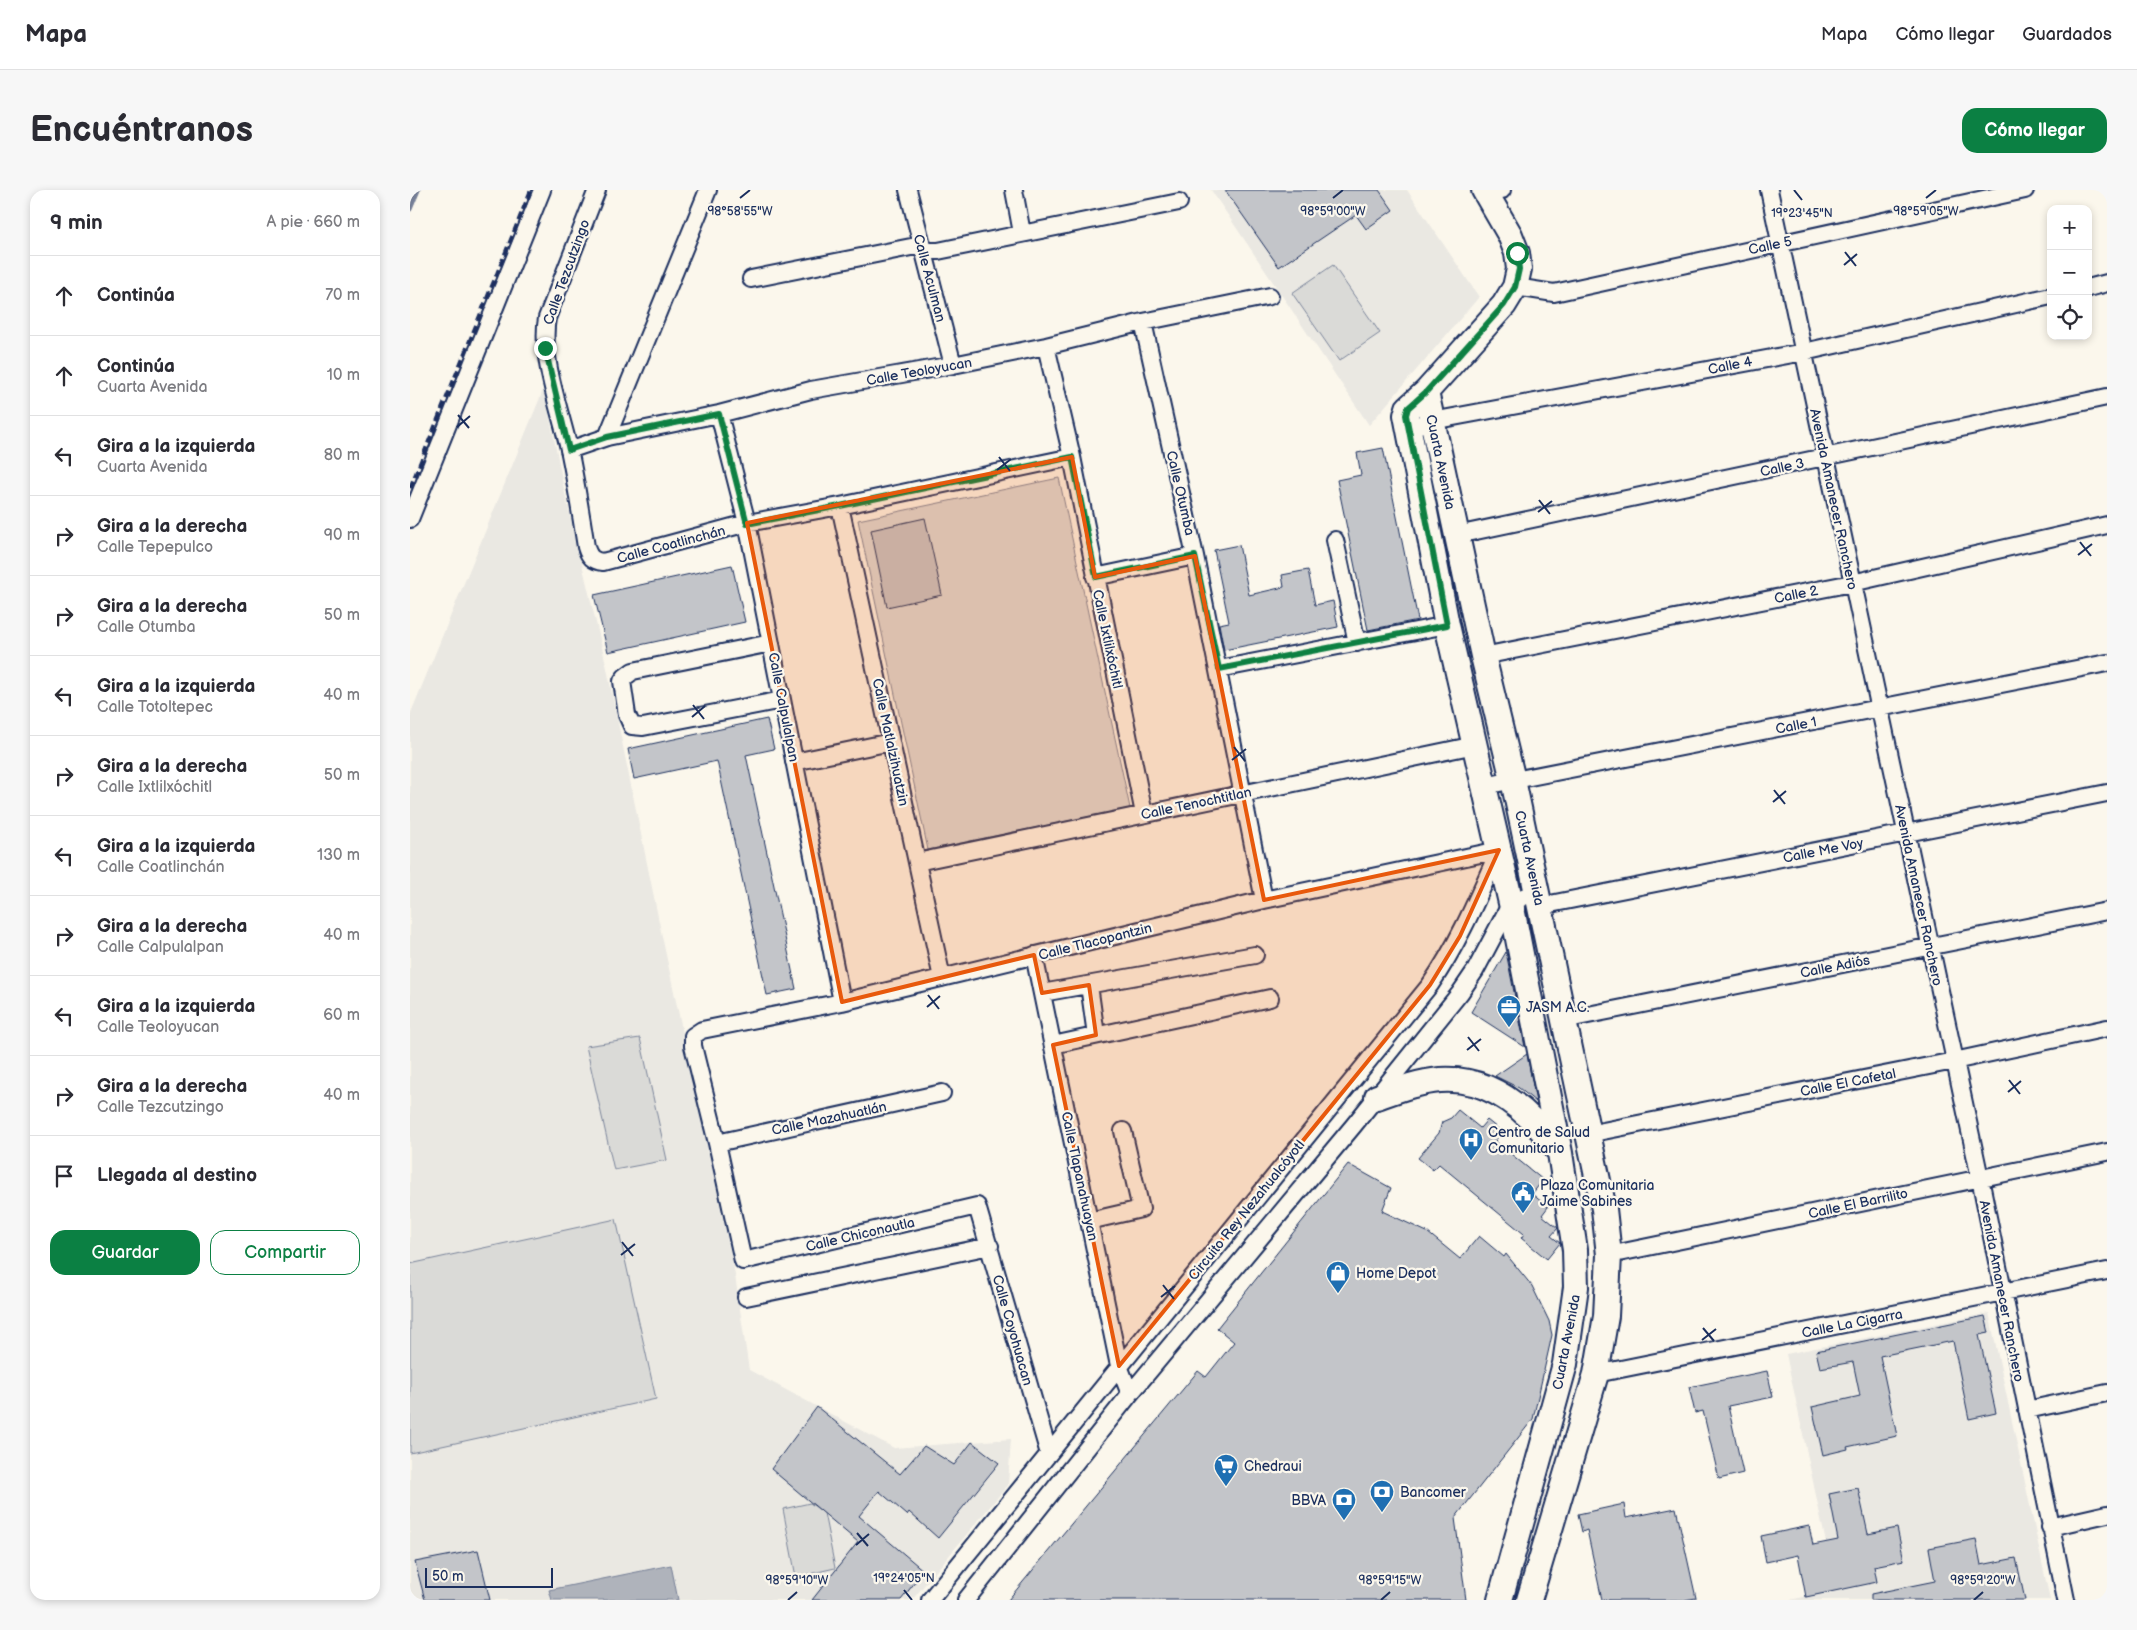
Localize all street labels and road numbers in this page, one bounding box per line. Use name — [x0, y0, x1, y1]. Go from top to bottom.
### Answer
street label: Calle Tezcutzingo — [540, 217, 593, 327]
street label: Calle Aculman — [910, 232, 949, 324]
street label: Calle 5 — [1747, 233, 1793, 258]
street label: Calle 4 — [1707, 353, 1754, 378]
street label: Calle Teoloyucan — [865, 354, 973, 389]
street label: Avenida Amanecer Ranchero — [1806, 407, 1861, 591]
street label: Cuarta Avenida — [1422, 413, 1459, 511]
street label: Calle Otumba — [1163, 449, 1199, 537]
street label: Calle 3 — [1758, 455, 1806, 480]
street label: Calle Coatlinchán — [615, 522, 727, 567]
street label: Calle 2 — [1773, 582, 1820, 607]
street label: Calle Ixtlilxóchitl — [1089, 588, 1126, 690]
street label: Calle Calpulalpan — [765, 651, 802, 763]
street label: Calle Matlalzihuatzin — [869, 677, 912, 808]
street label: Calle 1 — [1774, 713, 1818, 738]
street label: Calle Tenochtitlan — [1139, 783, 1253, 824]
street label: Avenida Amanecer Ranchero — [1891, 803, 1946, 987]
street label: Cuarta Avenida — [1511, 809, 1548, 907]
street label: Calle Me Voy — [1781, 834, 1865, 867]
street label: Calle Tlacopantzin — [1037, 919, 1154, 964]
street label: Calle Adiós — [1799, 951, 1871, 982]
street label: Calle El Cafetal — [1799, 1065, 1897, 1100]
street label: Calle Mazahuatlán — [770, 1098, 888, 1139]
street label: Calle Tlapanahuayan — [1058, 1110, 1102, 1242]
street label: Circuito Rey Nezahualcóyotl — [1185, 1137, 1308, 1284]
street label: Calle El Barrilito — [1807, 1185, 1909, 1222]
street label: Avenida Amanecer Ranchero — [1976, 1199, 2027, 1383]
street label: Calle Chiconautla — [804, 1214, 916, 1255]
street label: Calle Coyohuacan — [989, 1273, 1036, 1388]
street label: Cuarta Avenida — [1549, 1293, 1584, 1391]
street label: Calle La Cigarra — [1800, 1305, 1904, 1342]

